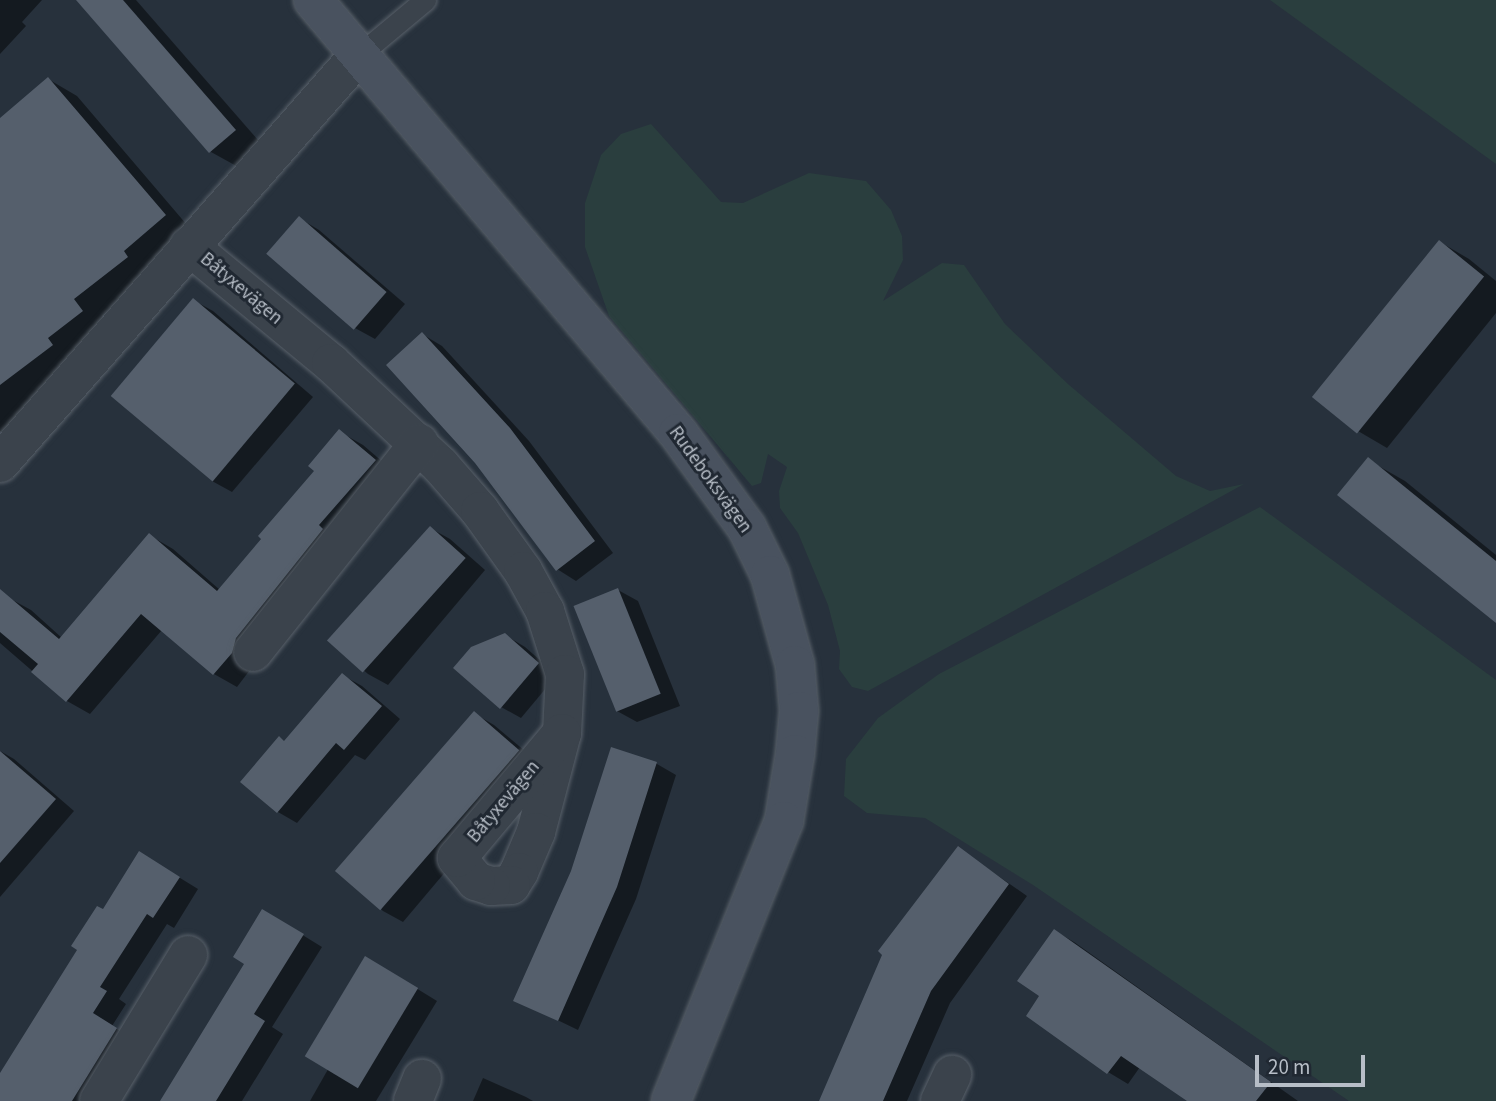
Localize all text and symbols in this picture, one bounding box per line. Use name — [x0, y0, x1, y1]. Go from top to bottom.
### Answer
street label: Båtyxevägen — [195, 248, 287, 330]
street label: Rudeboksvägen — [664, 422, 756, 538]
street label: Båtyxevägen — [463, 756, 545, 848]
scale bar — [1258, 1042, 1368, 1086]
text: 20 m — [1268, 1052, 1310, 1082]

